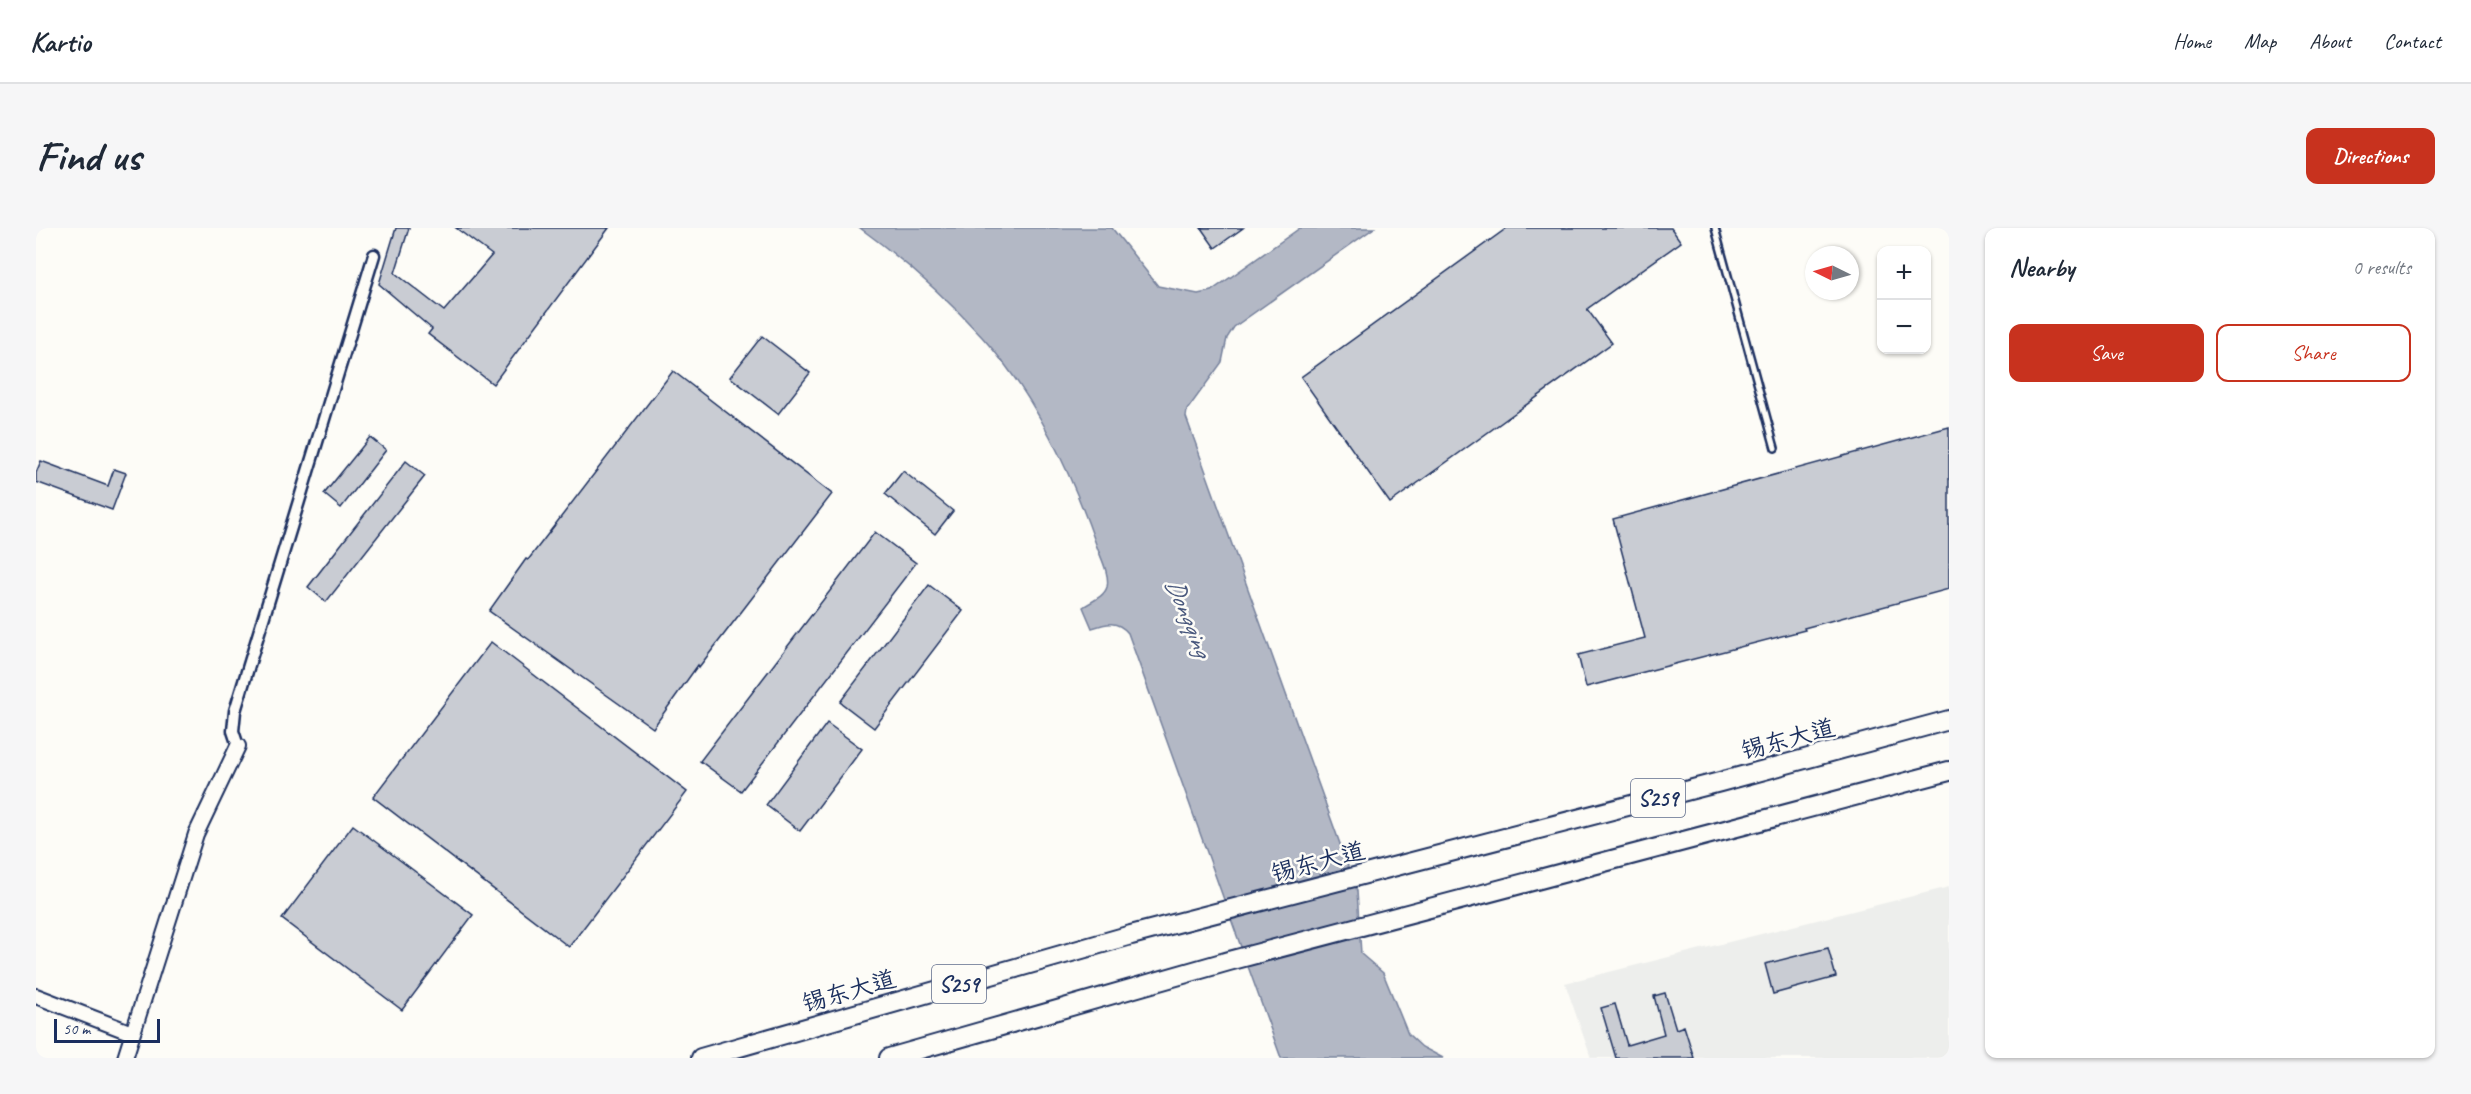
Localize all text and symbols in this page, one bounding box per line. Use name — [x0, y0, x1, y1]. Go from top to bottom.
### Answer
text: Kartio — [30, 24, 91, 59]
text: Home — [2173, 28, 2211, 54]
text: Map — [2244, 28, 2276, 54]
text: About — [2309, 28, 2351, 54]
text: Contact — [2384, 28, 2441, 54]
button: Directions — [2306, 128, 2435, 184]
text: Find us — [36, 130, 141, 183]
north arrow — [1805, 246, 1859, 300]
map controls — [1877, 246, 1931, 354]
button: + — [1877, 246, 1931, 300]
text: Nearby — [2009, 251, 2074, 284]
text: 0 results — [2352, 255, 2411, 280]
button: − — [1877, 300, 1931, 354]
button: Save — [2009, 324, 2204, 382]
button: Share — [2216, 324, 2411, 382]
water label: Dongqing — [1158, 573, 1220, 664]
street label: 锡东大道 — [1738, 712, 1838, 766]
road number: S259 — [1631, 779, 1685, 817]
street label: 锡东大道 — [1268, 835, 1368, 889]
street label: 锡东大道 — [799, 963, 899, 1019]
road number: S259 — [932, 965, 986, 1003]
scale bar — [54, 1016, 160, 1044]
text: 50 m — [63, 1019, 90, 1039]

